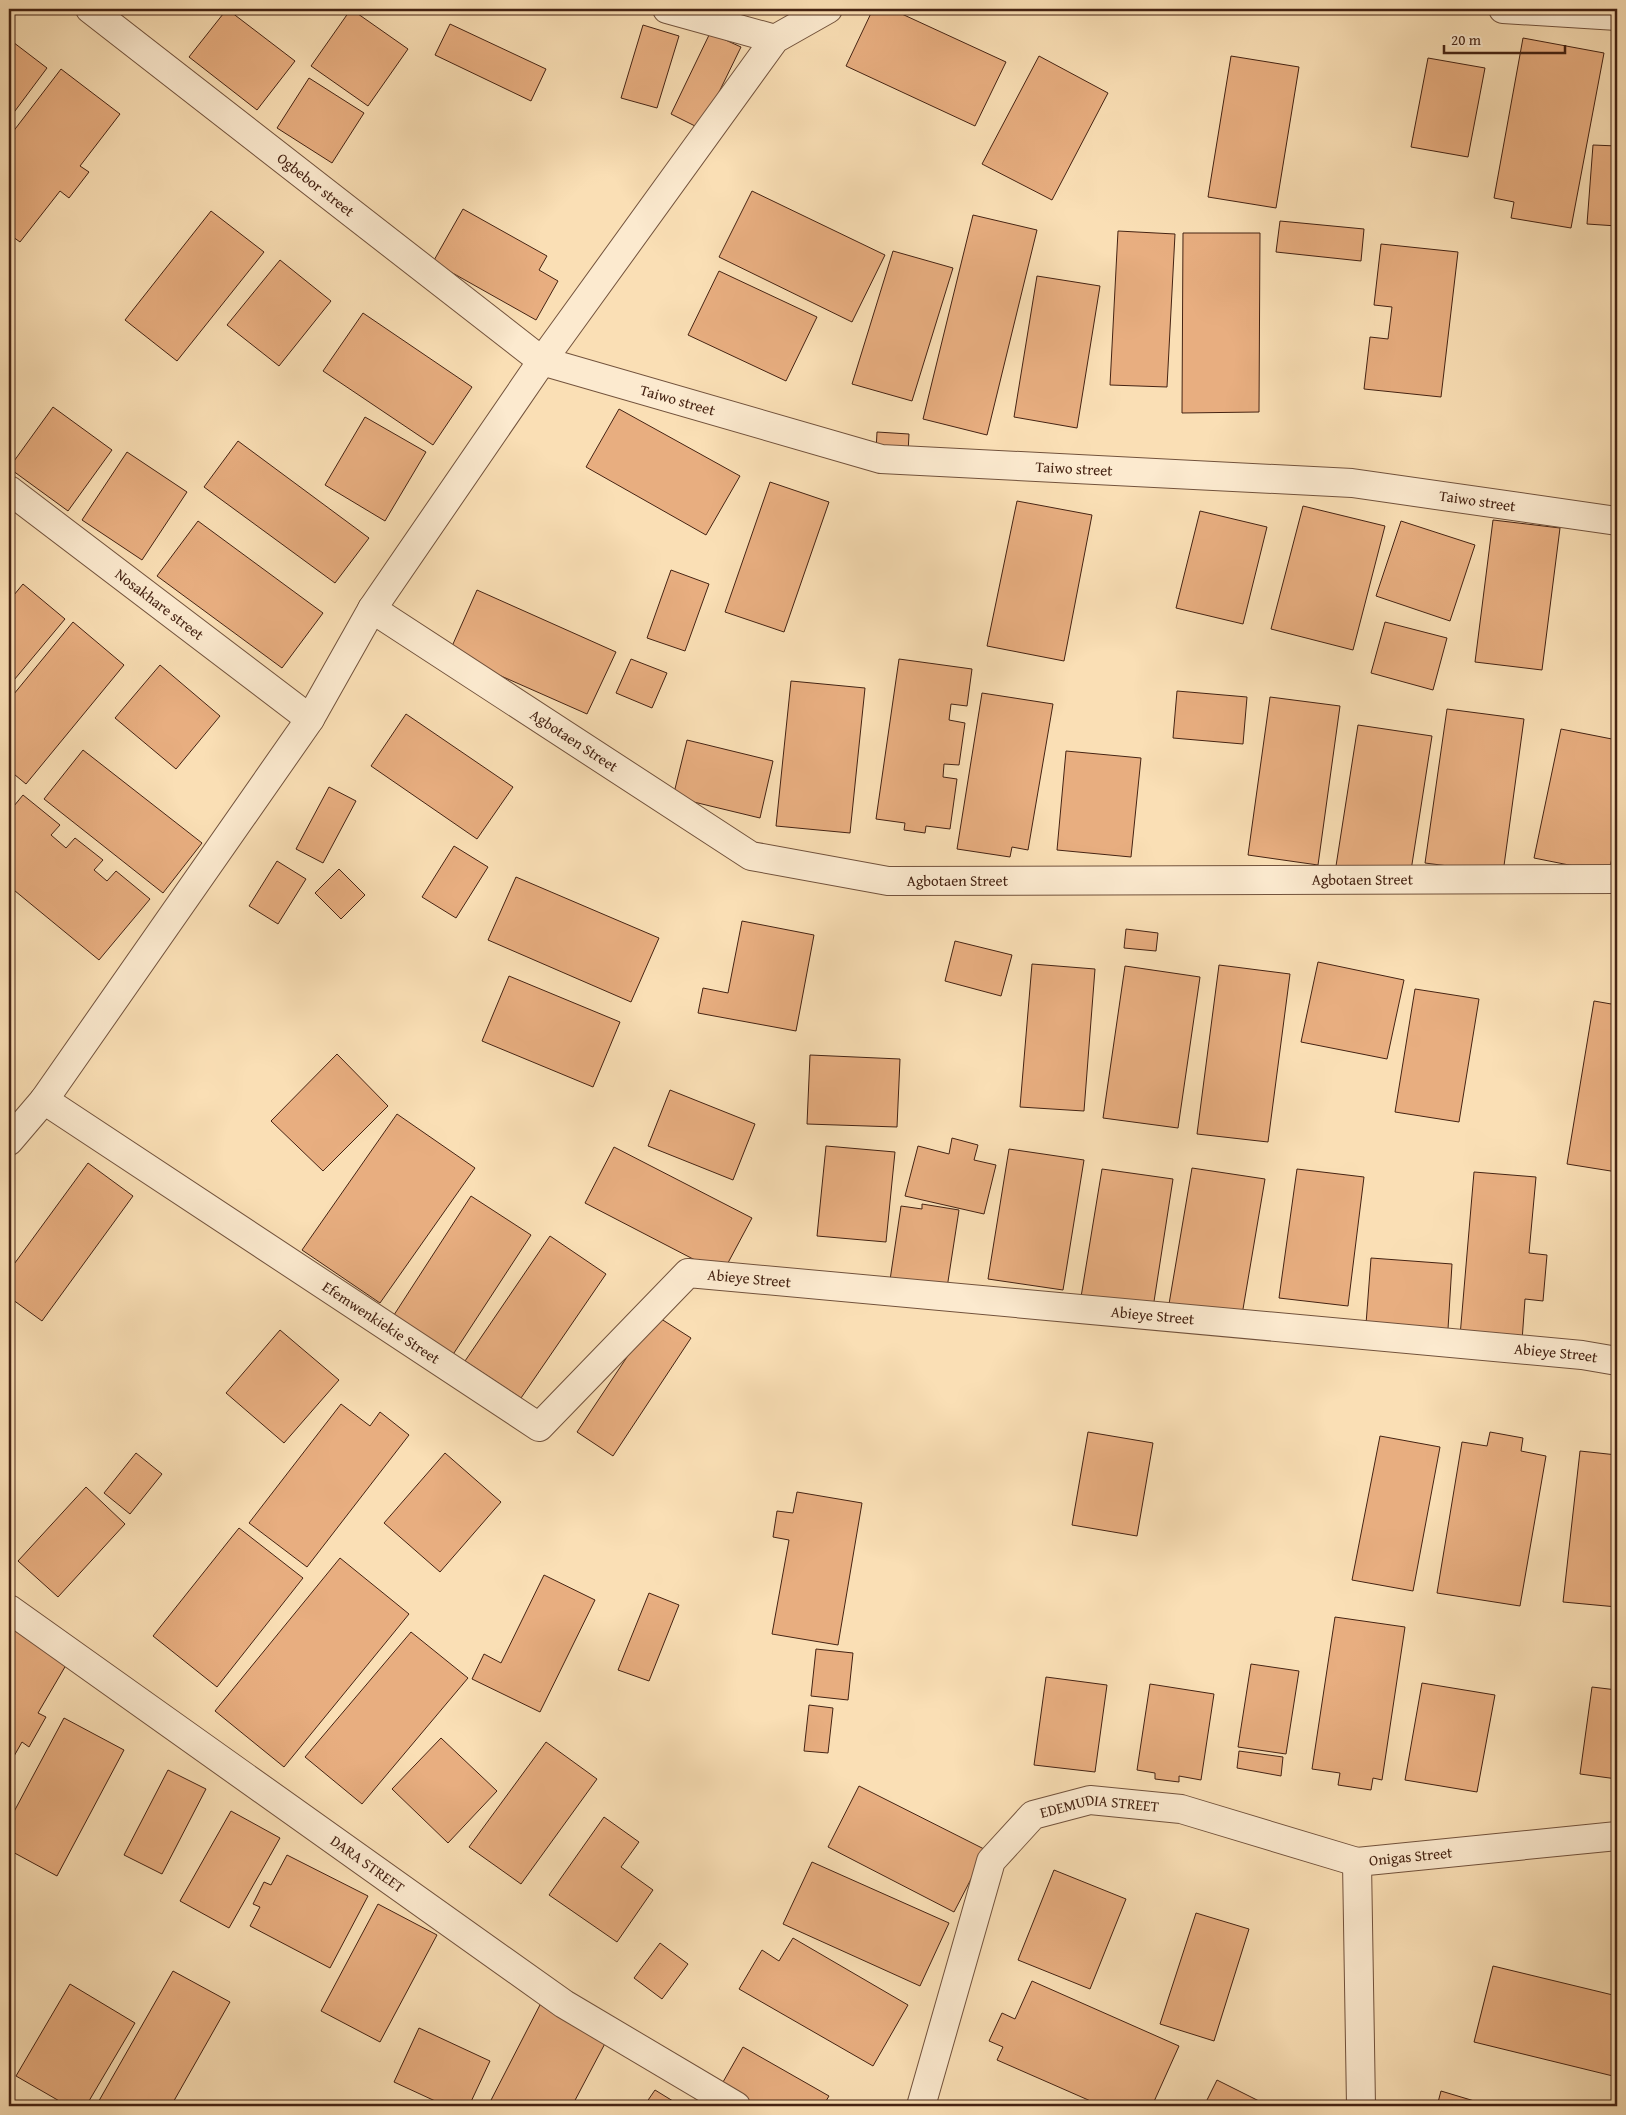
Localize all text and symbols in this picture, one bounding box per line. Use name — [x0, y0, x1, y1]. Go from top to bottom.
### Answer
scale bar — [1444, 22, 1565, 54]
text: 20 m — [1451, 29, 1482, 50]
street label: Ogbebor street — [273, 147, 360, 222]
street label: Taiwo street — [638, 379, 718, 421]
street label: Taiwo street — [1035, 456, 1114, 481]
street label: Taiwo street — [1438, 485, 1518, 516]
street label: Nosakhare street — [111, 563, 209, 645]
street label: Agbotaen Street — [526, 704, 623, 777]
street label: Agbotaen Street — [1312, 869, 1414, 890]
street label: Agbotaen Street — [907, 870, 1009, 891]
street label: Abieye Street — [707, 1264, 793, 1292]
street label: Efemwenkiekie Street — [319, 1276, 445, 1369]
street label: Abieye Street — [1110, 1301, 1196, 1329]
street label: Abieye Street — [1513, 1338, 1600, 1368]
street label: EDEMUDIA STREET — [1038, 1788, 1161, 1823]
street label: DARA STREET — [326, 1830, 410, 1898]
street label: Onigas Street — [1368, 1841, 1454, 1871]

